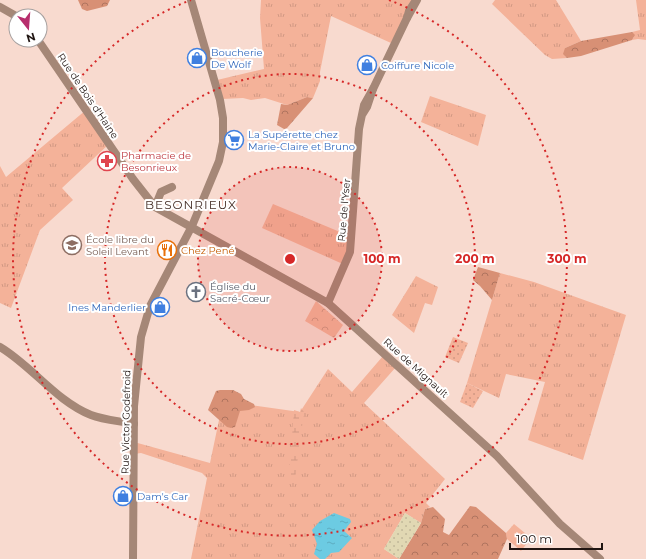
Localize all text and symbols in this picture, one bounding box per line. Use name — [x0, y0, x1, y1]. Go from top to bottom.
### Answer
north arrow — [8, 8, 48, 48]
text: N — [25, 30, 37, 46]
place label: Boucherie De Wolf — [211, 46, 263, 71]
shop icon: Boucherie De Wolf — [186, 47, 208, 69]
street label: Rue de Bois d'Haine — [55, 51, 121, 141]
shop icon: Coiffure Nicole — [356, 54, 378, 76]
place label: Coiffure Nicole — [381, 59, 454, 72]
place label: La Supérette chez Marie-Claire et Bruno — [248, 128, 355, 153]
supermarket icon: La Supérette chez Marie-Claire et Bruno — [223, 129, 245, 151]
place label: Pharmacie de Besonrieux — [121, 149, 191, 174]
pharmacy icon: Pharmacie de Besonrieux — [96, 150, 118, 172]
street label: Rue de l'Yser — [335, 178, 353, 242]
district label: BESONRIEUX — [145, 197, 237, 212]
place label: École libre du Soleil Levant — [86, 233, 154, 258]
school or university icon: École libre du Soleil Levant — [61, 234, 83, 256]
restaurant icon: Chez Pené — [156, 239, 178, 261]
place label: Chez Pené — [181, 244, 234, 257]
text: 100 m — [364, 251, 400, 266]
text: 200 m — [455, 251, 495, 266]
text: 300 m — [546, 251, 587, 266]
centre of rings — [283, 252, 297, 266]
place label: Église du Sacré-Cœur — [210, 280, 270, 305]
church icon: Église du Sacré-Cœur — [185, 281, 207, 303]
shop icon: Ines Manderlier — [149, 296, 171, 318]
place label: Ines Manderlier — [68, 301, 146, 314]
street label: Rue de Mignault — [381, 335, 451, 401]
street label: Rue Victor Godefroid — [119, 370, 133, 474]
shop icon: Dam's Car — [112, 485, 134, 507]
place label: Dam's Car — [137, 490, 188, 503]
scale bar — [510, 525, 602, 551]
text: 100 m — [516, 531, 552, 546]

